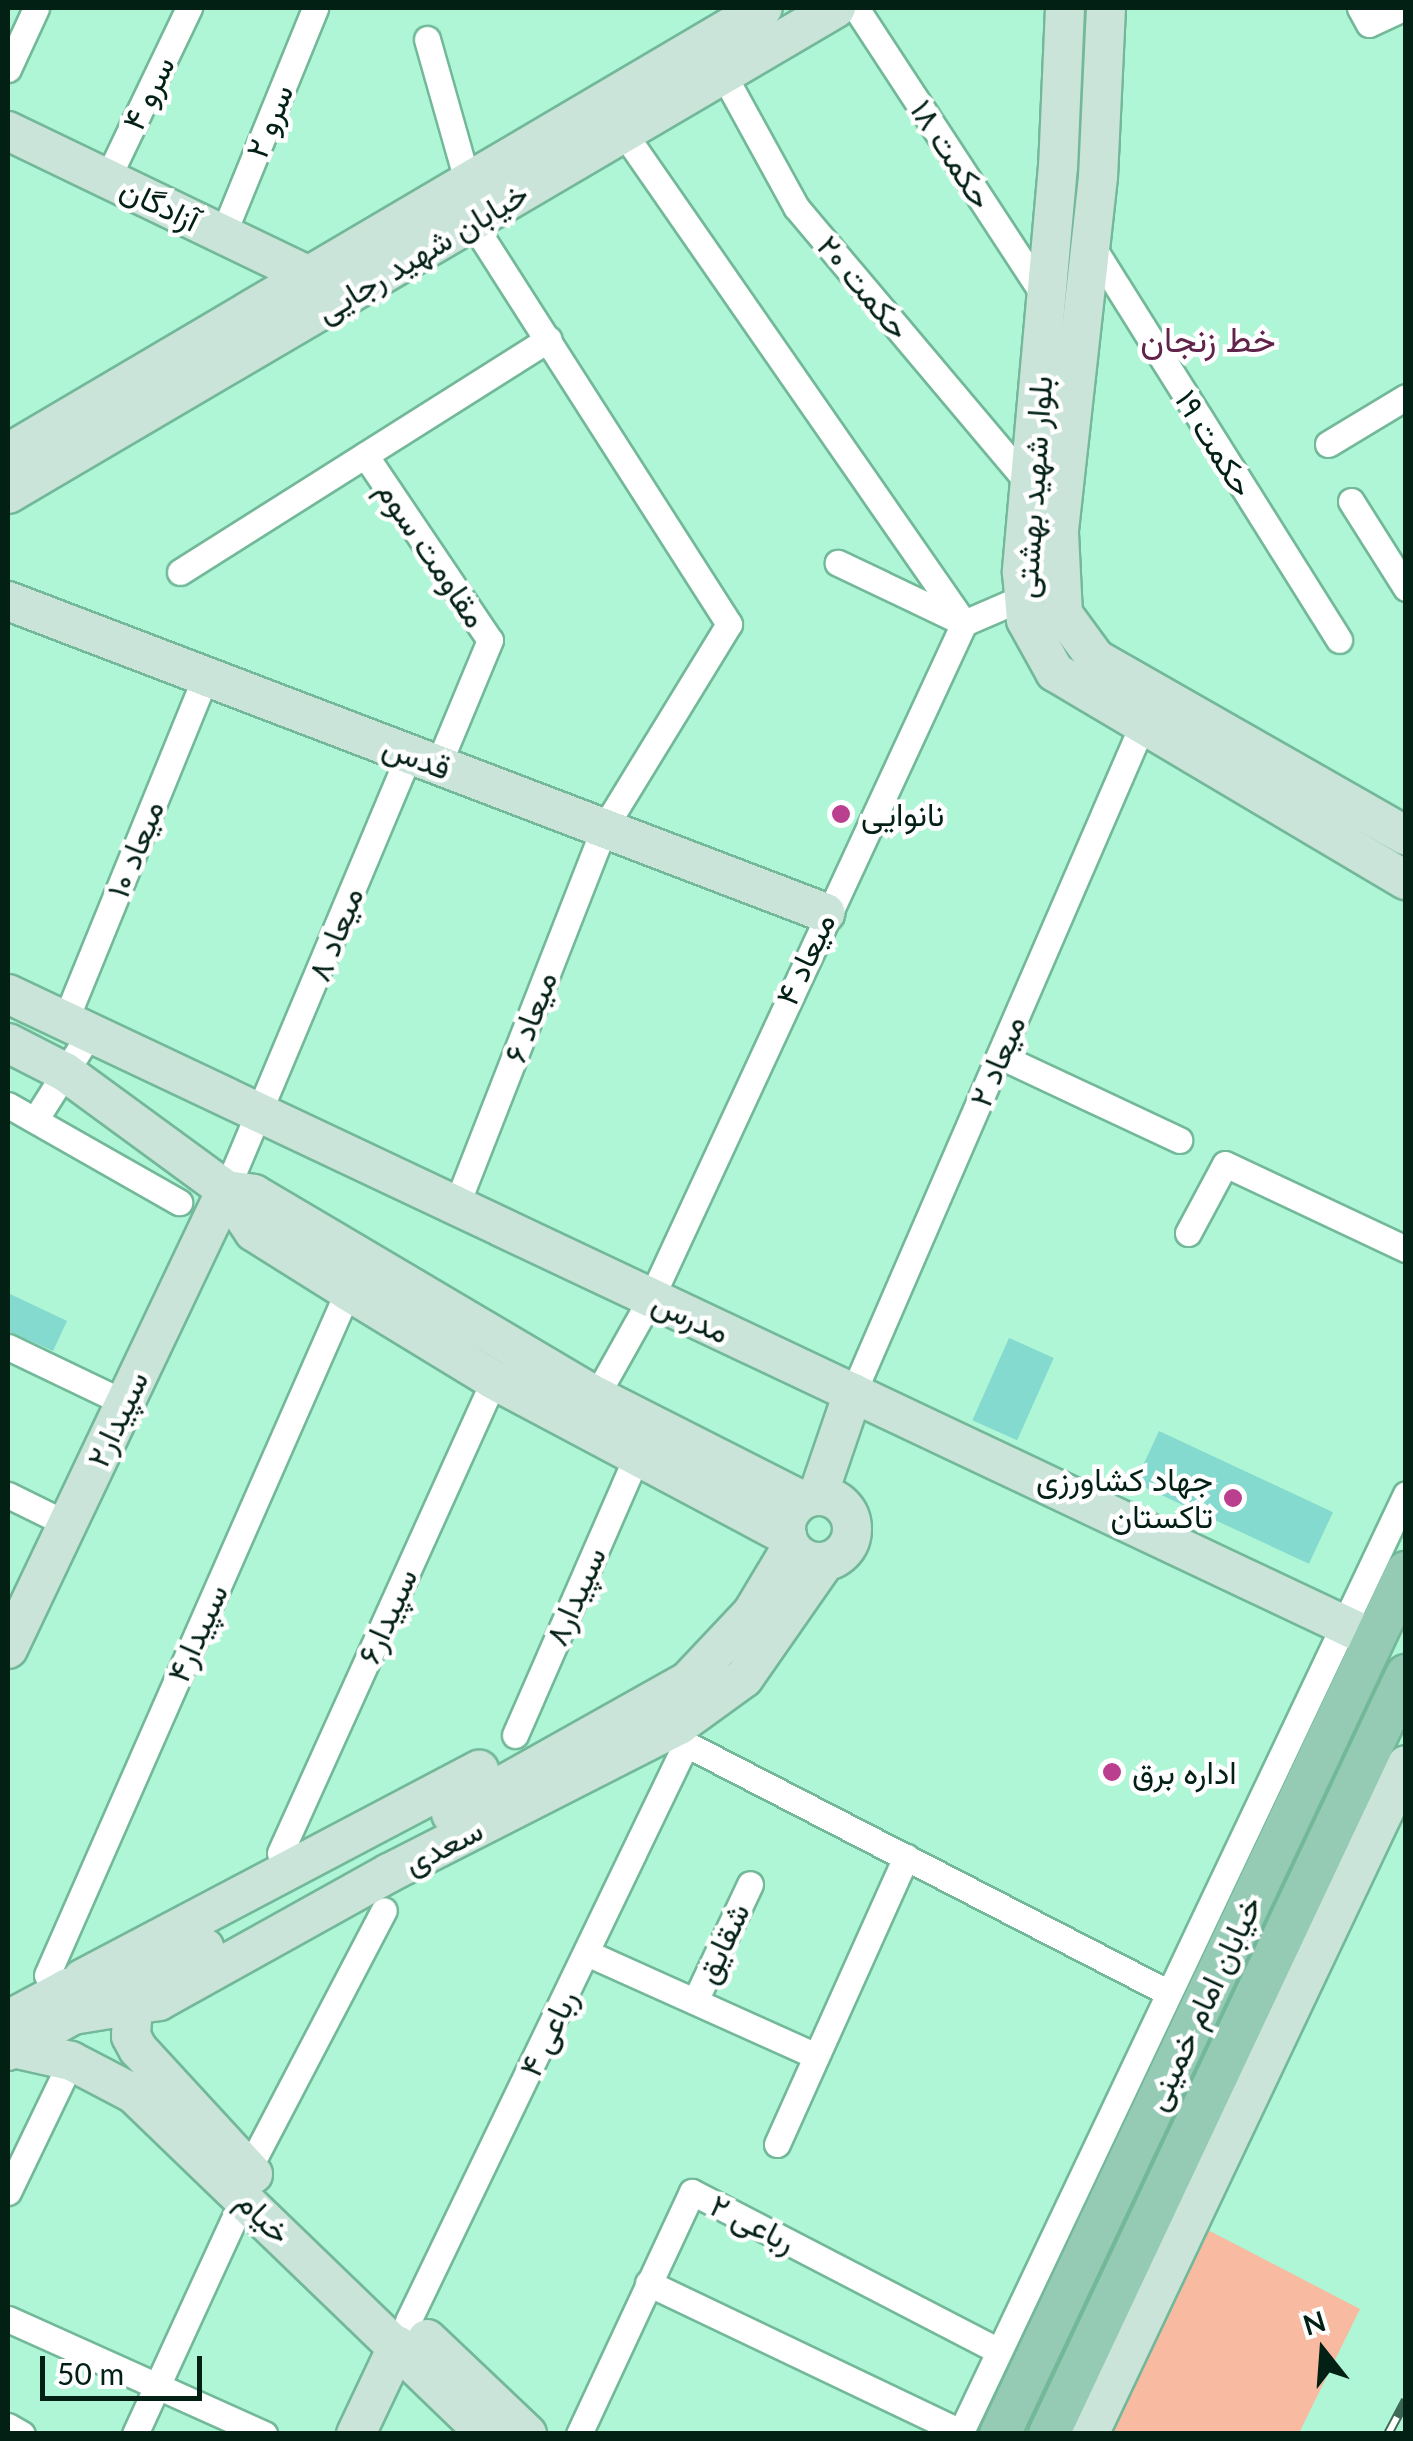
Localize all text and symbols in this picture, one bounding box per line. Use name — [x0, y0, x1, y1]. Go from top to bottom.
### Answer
street label: سرو ۴ — [114, 50, 182, 136]
street label: سرو ۲ — [237, 78, 301, 164]
street label: حکمت ۱۸ — [903, 92, 1001, 216]
street label: آزادگان — [114, 169, 206, 239]
street label: خیابان شهید رجایی — [309, 174, 535, 330]
street label: حکمت ۲۰ — [809, 227, 919, 347]
district label: خط زنجان — [1140, 317, 1276, 359]
street label: بلوار شهید بهشتی — [1006, 374, 1060, 600]
street label: حکمت ۱۹ — [1167, 382, 1263, 504]
street label: مقاومت سوم — [369, 473, 495, 635]
street label: قدس — [378, 727, 456, 787]
street label: میعاد ۱۰ — [98, 795, 172, 903]
place label: نانوایی — [861, 795, 944, 833]
marker: نانوایی — [830, 803, 852, 825]
street label: میعاد ۸ — [299, 882, 371, 986]
street label: میعاد ۴ — [767, 907, 843, 1011]
street label: میعاد ۶ — [495, 966, 565, 1068]
street label: میعاد ۲ — [961, 1009, 1033, 1113]
street label: مدرس — [646, 1283, 736, 1351]
street label: سپیدار۲ — [78, 1365, 156, 1473]
place label: جهاد کشاورزی تاکستان — [1036, 1461, 1213, 1536]
marker: جهاد کشاورزی تاکستان — [1222, 1487, 1244, 1509]
street label: سپیدار۸ — [536, 1541, 614, 1651]
street label: سپیدار۶ — [349, 1562, 425, 1670]
street label: سپیدار۴ — [158, 1578, 236, 1688]
place label: اداره برق — [1132, 1753, 1237, 1791]
marker: اداره برق — [1101, 1761, 1123, 1783]
street label: سعدی — [397, 1810, 489, 1882]
street label: خیابان امام خمینی — [1137, 1890, 1269, 2116]
street label: شقایق — [687, 1897, 757, 1989]
street label: رباعی ۴ — [511, 1983, 585, 2083]
street label: خیام — [229, 2182, 299, 2252]
street label: رباعی ۲ — [704, 2185, 802, 2261]
north arrow — [1273, 2301, 1373, 2401]
text: N — [1299, 2303, 1330, 2342]
scale bar — [45, 2336, 208, 2398]
text: 50 m — [57, 2355, 124, 2391]

